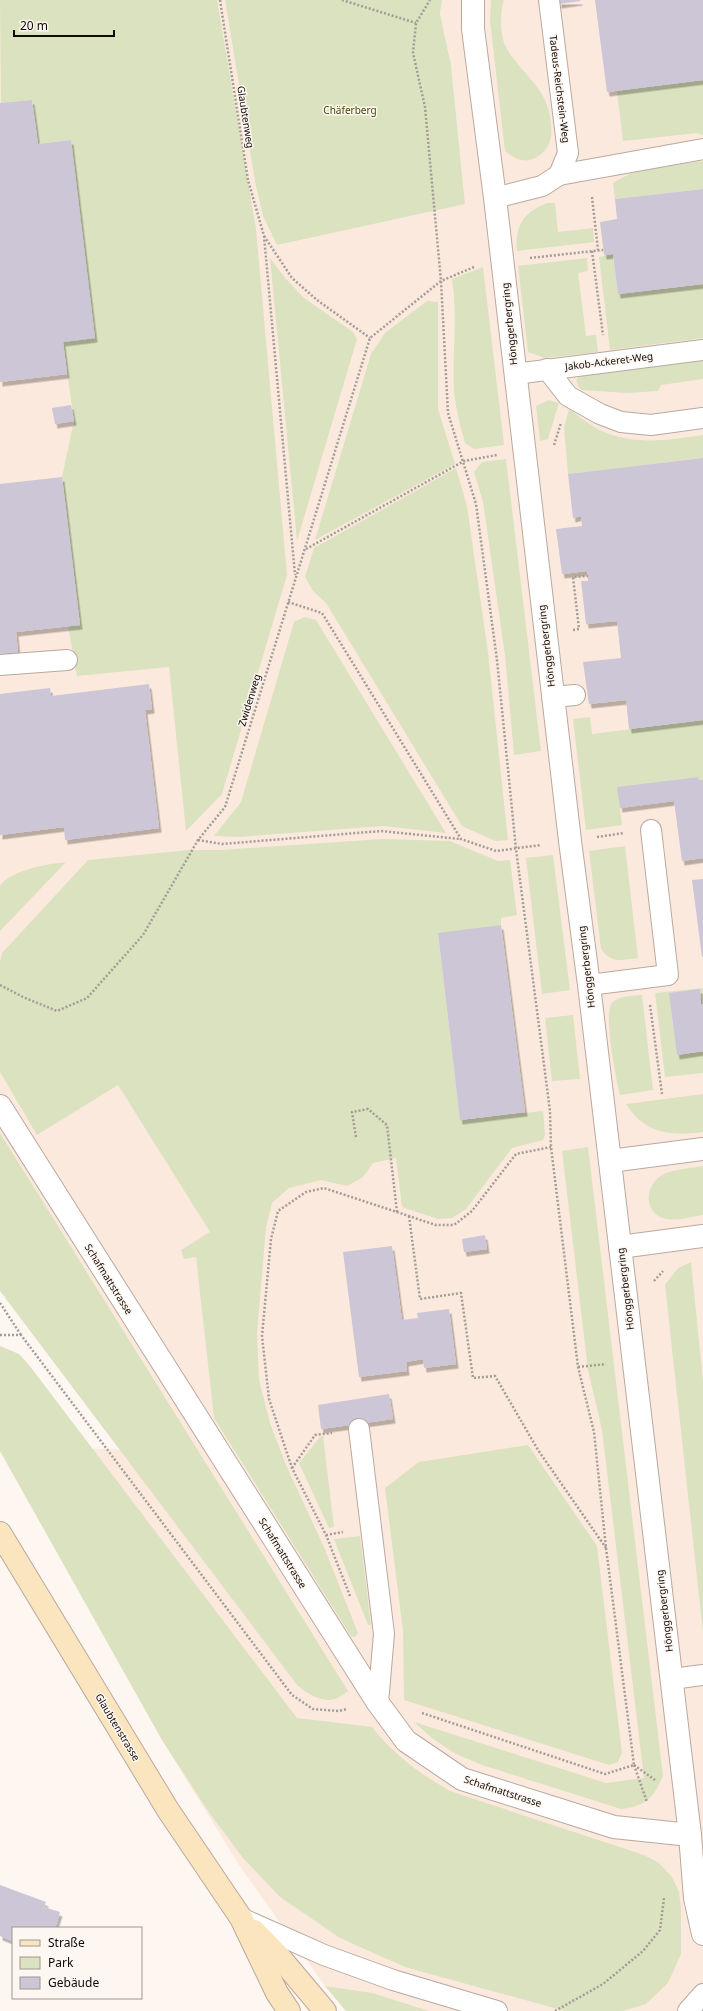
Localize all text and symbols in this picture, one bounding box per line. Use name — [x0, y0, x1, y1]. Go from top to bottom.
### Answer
scale bar — [14, 12, 114, 38]
text: 20 m — [20, 17, 48, 34]
street label: Tadeus-Reichstein-Weg — [546, 34, 574, 144]
street label: Glaubtenweg — [234, 85, 258, 149]
park label: Chäferberg — [323, 103, 377, 117]
street label: Hönggerbergring — [498, 282, 520, 366]
street label: Jakob-Ackeret-Weg — [563, 349, 654, 373]
street label: Hönggerbergring — [534, 604, 558, 688]
street label: Zwidenweg — [234, 672, 264, 728]
street label: Hönggerbergring — [574, 925, 598, 1009]
street label: Schafmattstrasse — [82, 1241, 137, 1317]
street label: Hönggerbergring — [613, 1247, 637, 1331]
street label: Schafmattstrasse — [256, 1515, 311, 1591]
street label: Hönggerbergring — [652, 1569, 676, 1653]
street label: Glaubtenstrasse — [92, 1691, 144, 1764]
street label: Schafmattstrasse — [462, 1772, 544, 1810]
legend — [12, 1927, 142, 1999]
text: Straße — [48, 1934, 85, 1951]
text: Park — [48, 1954, 74, 1971]
text: Gebäude — [48, 1974, 99, 1991]

